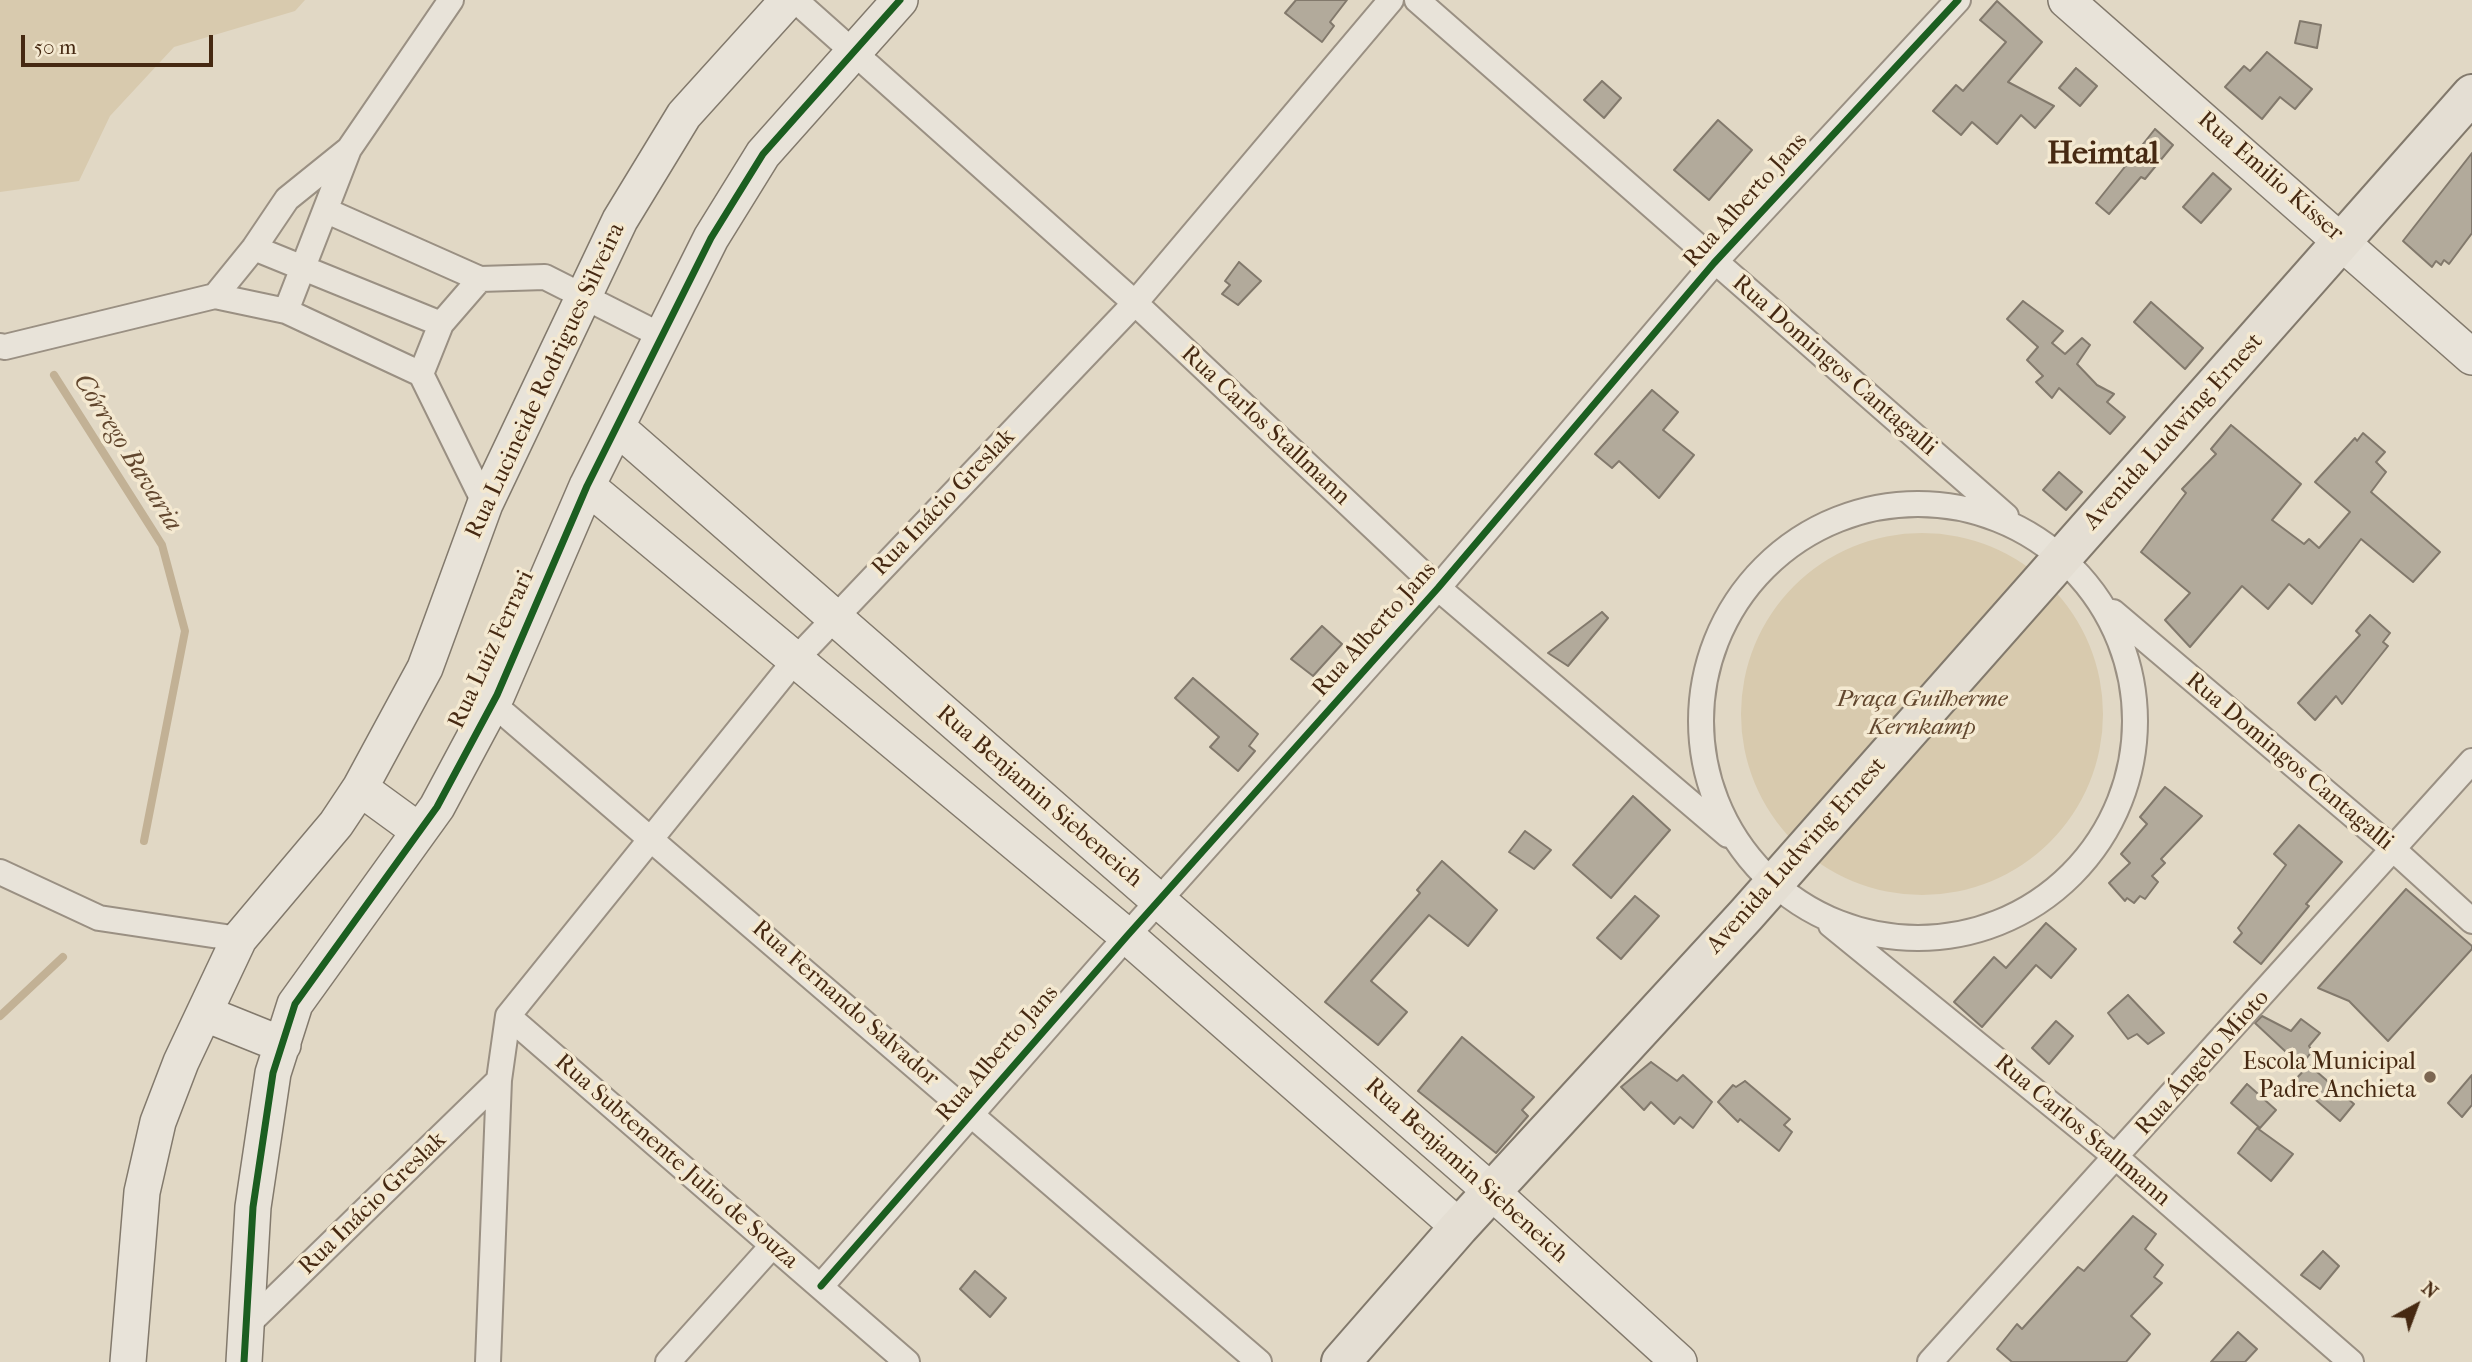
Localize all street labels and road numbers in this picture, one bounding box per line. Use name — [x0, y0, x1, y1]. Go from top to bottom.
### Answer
street label: Rua Emilio Kisser — [2191, 106, 2349, 248]
street label: Rua Alberto Jans — [1678, 127, 1814, 275]
street label: Rua Lucineide Rodrigues Silveira — [460, 219, 632, 543]
street label: Rua Domingos Cantagalli — [1726, 269, 1942, 463]
street label: Avenida Ludwing Ernest — [2078, 328, 2270, 536]
street label: Rua Carlos Stallmann — [1174, 340, 1356, 512]
street label: Rua Inácio Greslak — [866, 423, 1022, 583]
street label: Rua Alberto Jans — [1307, 556, 1443, 704]
street label: Rua Luiz Ferrari — [443, 566, 541, 734]
street label: Rua Domingos Cantagalli — [2179, 667, 2399, 857]
street label: Rua Benjamin Siebeneich — [930, 700, 1148, 894]
street label: Avenida Ludwing Ernest — [1701, 752, 1893, 960]
street label: Rua Fernando Salvador — [745, 915, 945, 1093]
street label: Rua Alberto Jans — [931, 980, 1065, 1128]
street label: Rua Ángelo Mioto — [2130, 984, 2276, 1142]
street label: Rua Subtenente Julio de Souza — [548, 1048, 804, 1276]
street label: Rua Carlos Stallmann — [1988, 1049, 2176, 1213]
street label: Rua Benjamin Siebeneich — [1358, 1072, 1574, 1270]
street label: Rua Inácio Greslak — [293, 1126, 453, 1282]

